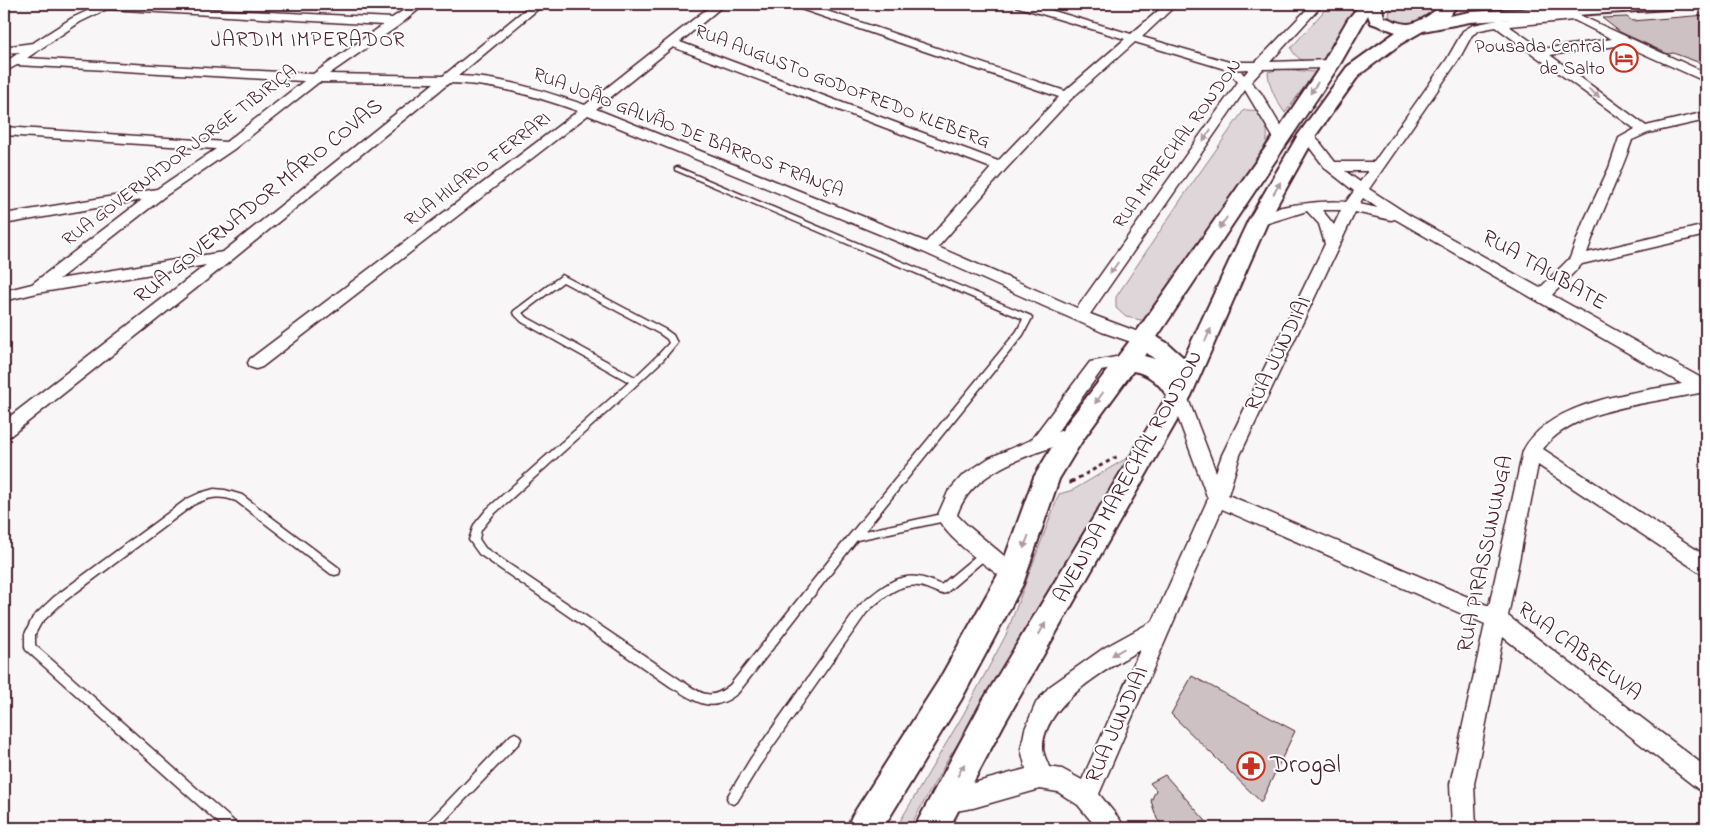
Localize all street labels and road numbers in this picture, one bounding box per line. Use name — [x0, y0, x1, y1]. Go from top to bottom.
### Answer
street label: RUA AUGUSTO GODOFREDO KLEBERG — [690, 18, 994, 156]
street label: RUA MARECHAL RONDON — [1107, 53, 1249, 235]
street label: RUA GOVERNADOR JORGE TIBIRIÇA — [57, 59, 303, 253]
street label: RUA JOÃO GALVÃO DE BARROS FRANÇA — [529, 61, 847, 205]
street label: RUA GOVERNADOR MÁRIO COVAS — [128, 91, 390, 313]
street label: RUA HILARIO FERRARI — [399, 106, 557, 234]
street label: RUA TAUBATE — [1476, 222, 1612, 320]
street label: RUA JUNDIAI — [1237, 291, 1321, 417]
street label: AVENIDA MARECHAL RONDON — [1046, 345, 1212, 609]
street label: RUA PIRASSUNUNGA — [1450, 453, 1522, 655]
street label: RUA CABREUVA — [1510, 594, 1648, 710]
street label: RUA JUNDIAI — [1078, 662, 1158, 788]

